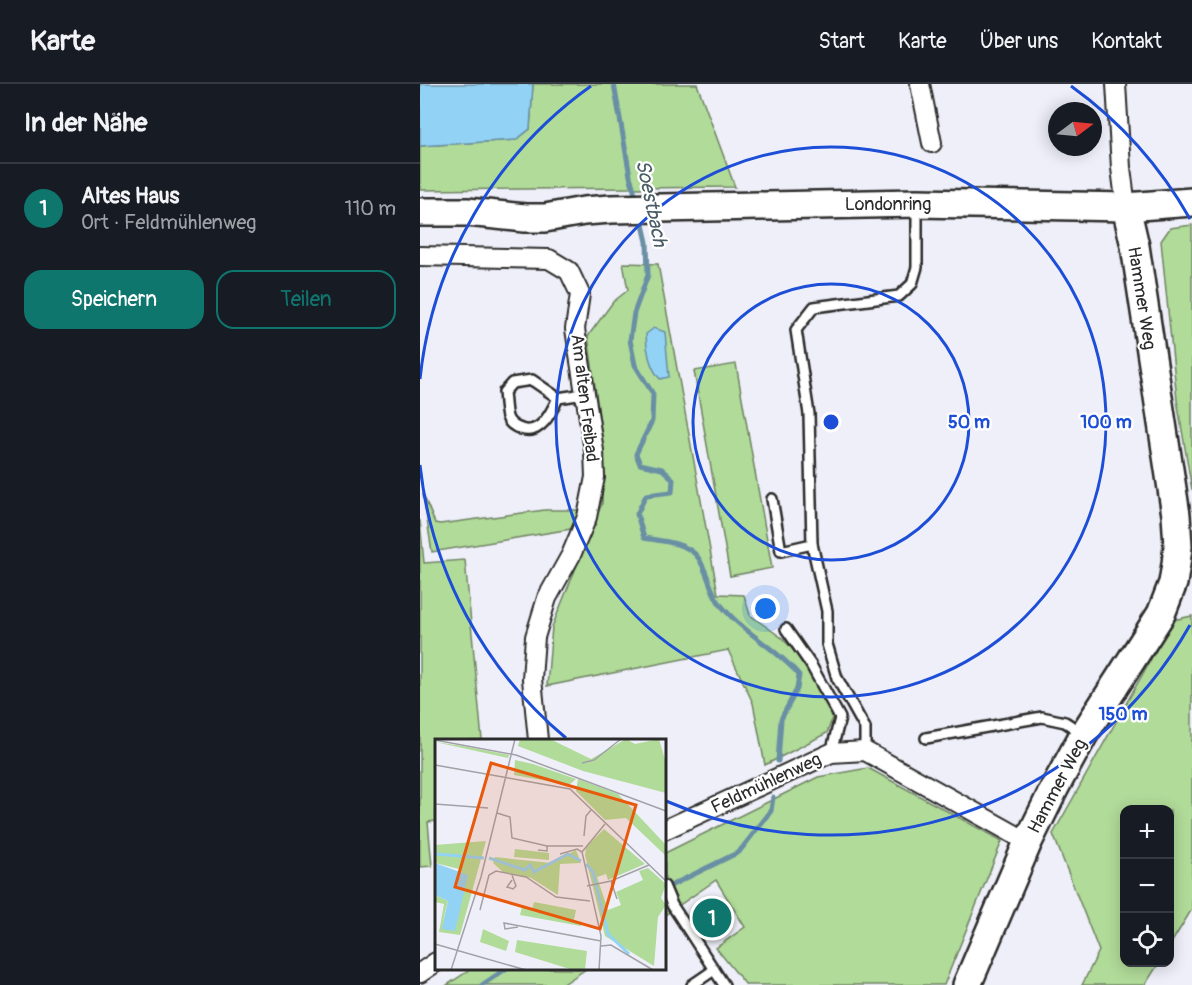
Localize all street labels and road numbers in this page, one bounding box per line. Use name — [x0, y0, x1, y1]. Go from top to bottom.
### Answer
street label: Londonring — [845, 193, 931, 216]
street label: Hammer Weg — [1122, 245, 1161, 351]
street label: Am alten Freibad — [565, 333, 604, 463]
street label: Hammer Weg — [1023, 735, 1092, 838]
street label: Feldmühlenweg — [707, 748, 825, 819]

